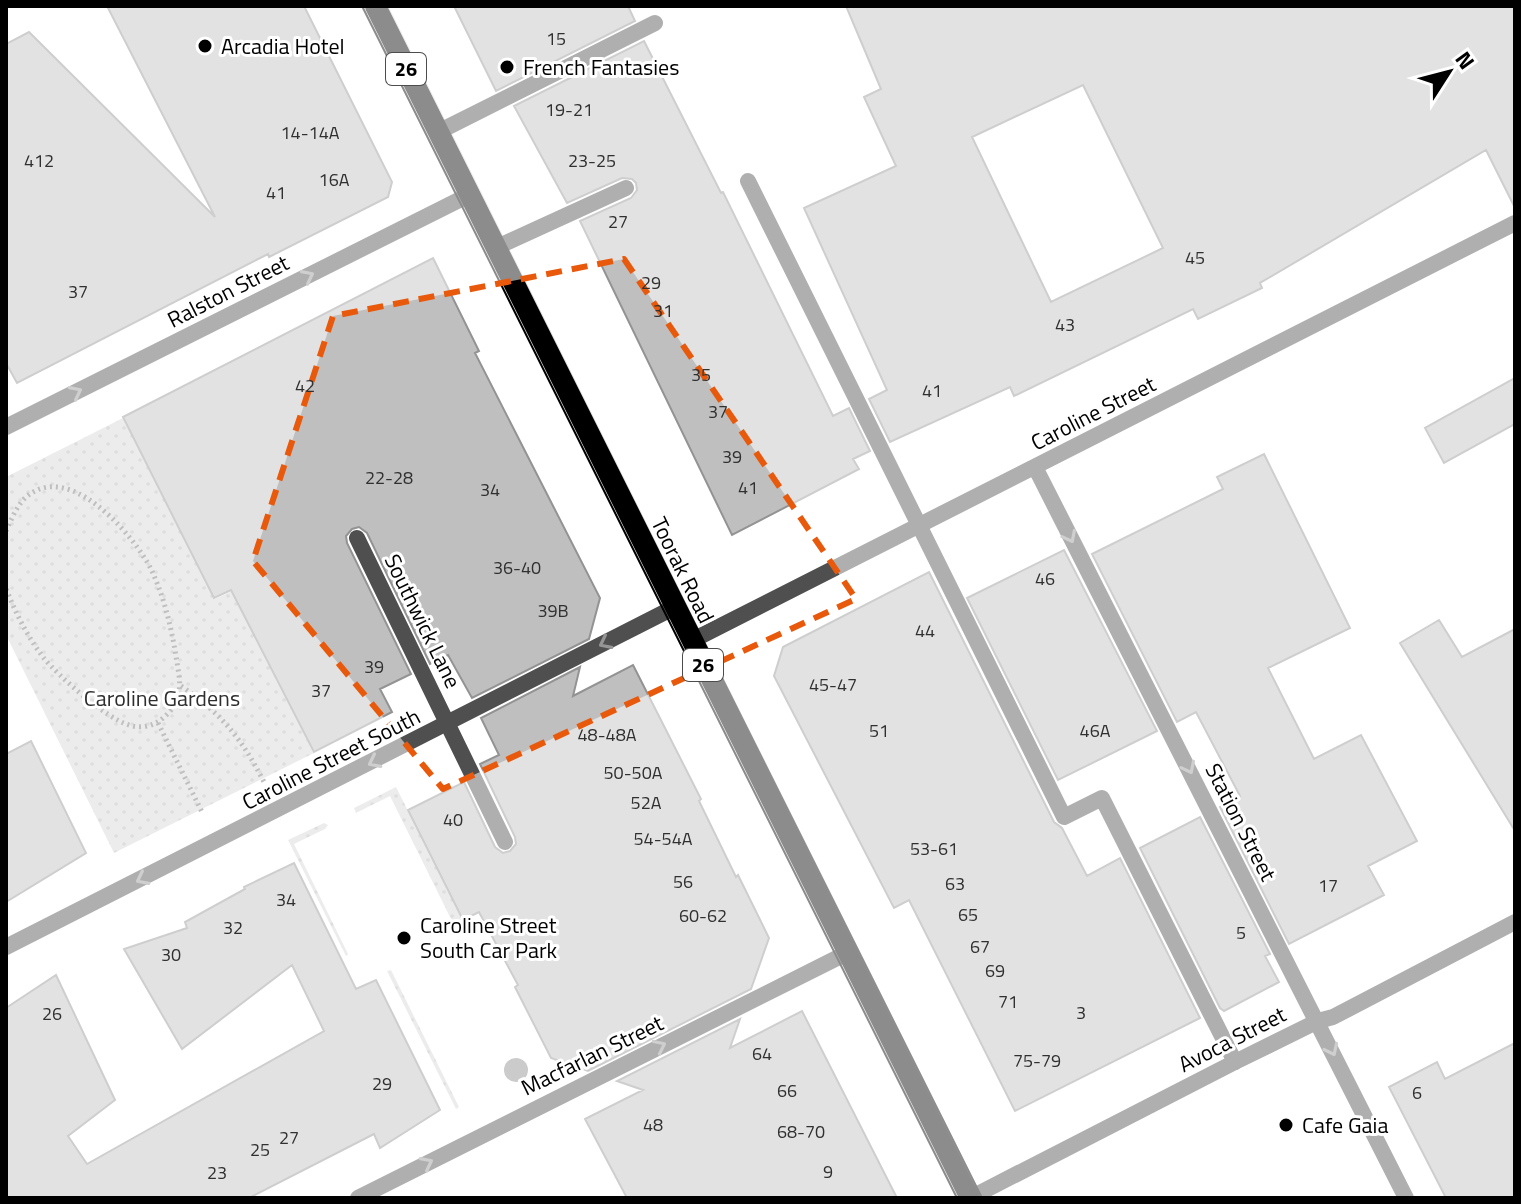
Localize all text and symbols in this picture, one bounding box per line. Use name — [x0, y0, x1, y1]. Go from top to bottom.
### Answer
house number: 15 — [546, 25, 566, 52]
place label: Arcadia Hotel — [221, 29, 345, 63]
north arrow — [1409, 32, 1489, 112]
marker: Arcadia Hotel — [196, 37, 214, 55]
text: N — [1447, 44, 1483, 76]
place label: French Fantasies — [523, 50, 679, 84]
road number: 26 — [386, 53, 426, 85]
marker: French Fantasies — [498, 58, 516, 76]
house number: 19-21 — [545, 96, 593, 123]
house number: 14-14A — [281, 119, 340, 146]
house number: 412 — [24, 147, 54, 174]
house number: 23-25 — [568, 147, 616, 174]
house number: 16A — [319, 166, 350, 193]
house number: 41 — [266, 179, 286, 206]
house number: 27 — [608, 208, 628, 235]
house number: 45 — [1185, 244, 1205, 271]
street label: Ralston Street — [161, 246, 295, 336]
house number: 29 — [641, 269, 661, 296]
one-way arrow — [300, 270, 315, 285]
house number: 37 — [68, 278, 88, 305]
house number: 31 — [653, 297, 673, 324]
house number: 43 — [1055, 311, 1075, 338]
house number: 35 — [691, 361, 711, 388]
street label: Caroline Street — [1025, 367, 1162, 459]
house number: 42 — [295, 372, 315, 399]
house number: 41 — [922, 377, 942, 404]
one-way arrow — [67, 387, 82, 402]
house number: 37 — [708, 398, 728, 425]
house number: 39 — [722, 443, 742, 470]
house number: 22-28 — [365, 464, 413, 491]
house number: 41 — [738, 474, 758, 501]
house number: 34 — [480, 476, 500, 503]
street label: Toorak Road — [643, 511, 723, 629]
one-way arrow — [1060, 528, 1076, 543]
street label: Southwick Lane — [376, 548, 470, 694]
house number: 36-40 — [493, 554, 541, 581]
house number: 46 — [1035, 565, 1055, 592]
house number: 39B — [537, 597, 569, 624]
house number: 44 — [915, 617, 935, 644]
one-way arrow — [599, 633, 614, 648]
road number: 26 — [683, 649, 723, 681]
house number: 39 — [364, 653, 384, 680]
house number: 45-47 — [809, 671, 857, 698]
house number: 37 — [311, 677, 331, 704]
park label: Caroline Gardens — [84, 681, 240, 715]
street label: Caroline Street South — [236, 699, 426, 819]
house number: 51 — [869, 717, 889, 744]
house number: 46A — [1080, 717, 1111, 744]
house number: 48-48A — [578, 721, 637, 748]
one-way arrow — [368, 752, 383, 767]
street label: Station Street — [1197, 757, 1285, 887]
house number: 50-50A — [604, 759, 663, 786]
one-way arrow — [1179, 760, 1194, 775]
house number: 52A — [631, 789, 662, 816]
house number: 40 — [443, 806, 463, 833]
house number: 54-54A — [634, 825, 693, 852]
house number: 53-61 — [910, 835, 958, 862]
house number: 56 — [673, 868, 693, 895]
one-way arrow — [135, 869, 150, 884]
house number: 63 — [945, 870, 965, 897]
house number: 17 — [1318, 872, 1338, 899]
house number: 34 — [276, 886, 296, 913]
house number: 65 — [958, 901, 978, 928]
house number: 60-62 — [679, 902, 727, 929]
place label: Caroline Street South Car Park — [420, 908, 558, 967]
house number: 32 — [223, 914, 243, 941]
house number: 5 — [1236, 919, 1246, 946]
marker: Caroline Street South Car Park — [395, 929, 413, 947]
house number: 67 — [970, 933, 990, 960]
house number: 30 — [161, 941, 181, 968]
house number: 69 — [985, 957, 1005, 984]
house number: 71 — [998, 988, 1018, 1015]
street label: Avoca Street — [1172, 997, 1292, 1081]
house number: 3 — [1076, 999, 1086, 1026]
house number: 26 — [42, 1000, 62, 1027]
street label: Macfarlan Street — [515, 1006, 669, 1104]
one-way arrow — [651, 1040, 666, 1055]
house number: 64 — [752, 1040, 772, 1067]
one-way arrow — [1322, 1041, 1338, 1056]
house number: 75-79 — [1013, 1047, 1061, 1074]
house number: 29 — [372, 1070, 392, 1097]
house number: 66 — [777, 1077, 797, 1104]
house number: 6 — [1412, 1079, 1422, 1106]
place label: Cafe Gaia — [1302, 1108, 1388, 1142]
house number: 48 — [643, 1111, 663, 1138]
marker: Cafe Gaia — [1277, 1116, 1295, 1134]
house number: 68-70 — [777, 1118, 825, 1145]
house number: 27 — [279, 1124, 299, 1151]
house number: 25 — [250, 1136, 270, 1163]
one-way arrow — [419, 1157, 434, 1172]
house number: 9 — [823, 1158, 833, 1185]
house number: 23 — [207, 1159, 227, 1186]

